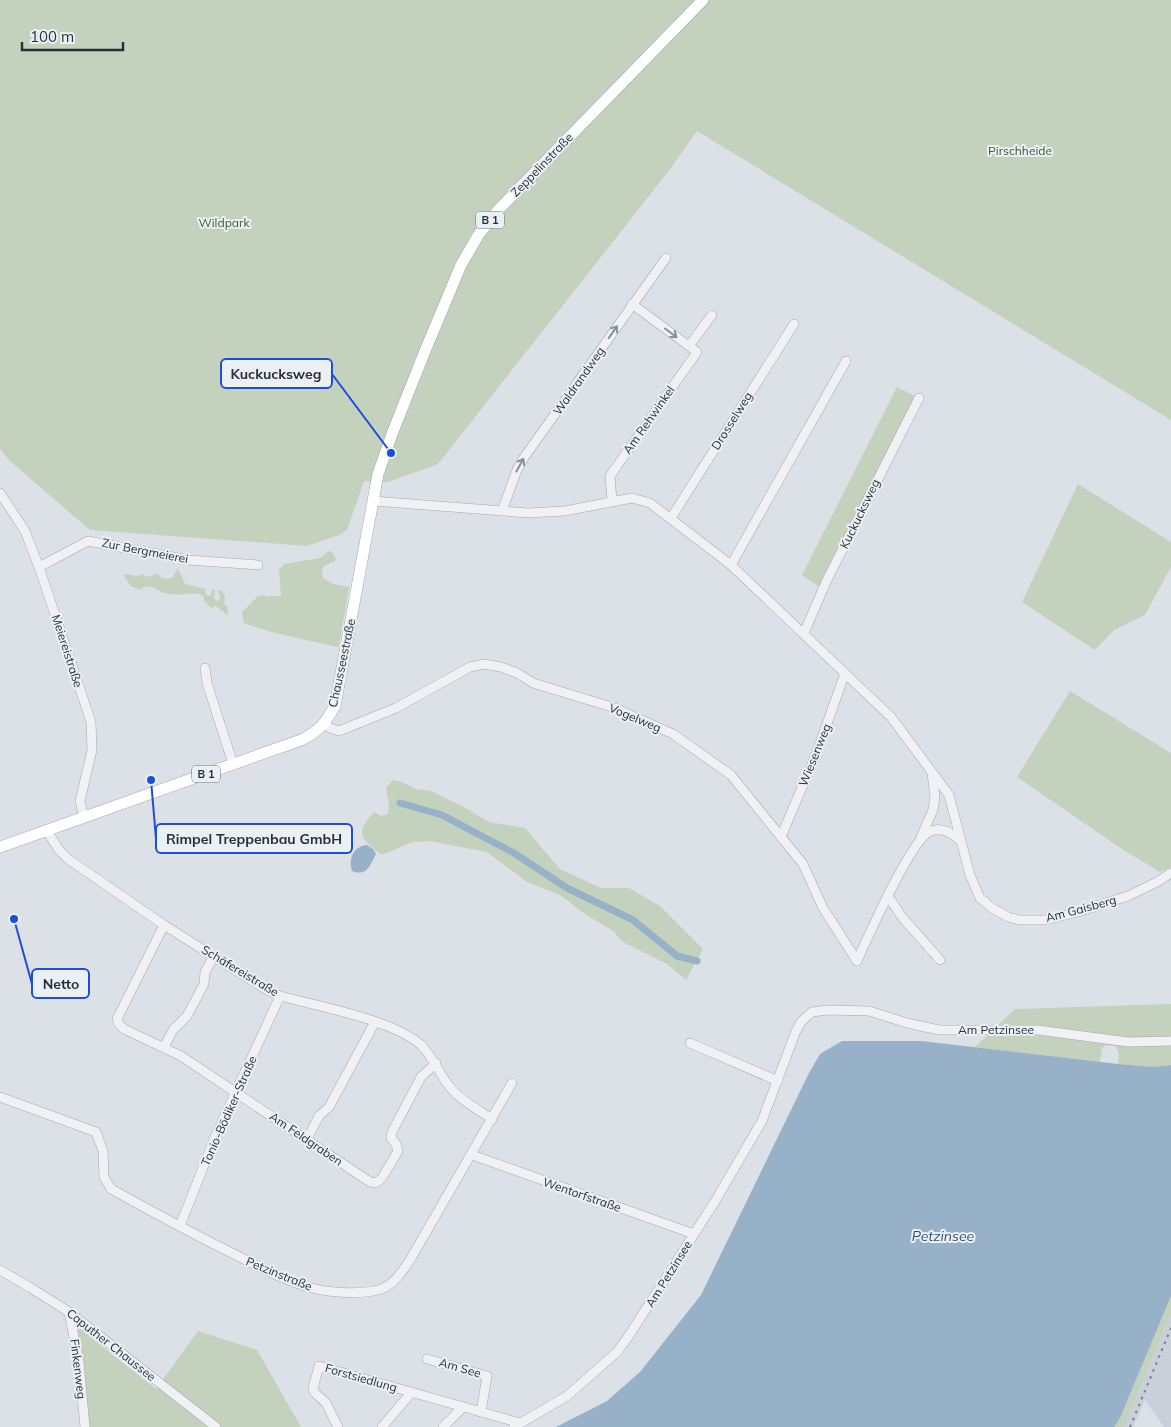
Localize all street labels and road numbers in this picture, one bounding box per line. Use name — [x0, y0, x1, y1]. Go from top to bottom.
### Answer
street label: Zeppelinstraße — [507, 130, 576, 200]
road number: B 1 — [476, 212, 504, 228]
street label: Waldrandweg — [550, 344, 608, 418]
street label: Am Rehwinkel — [620, 383, 678, 457]
street label: Drosselweg — [708, 389, 755, 452]
street label: Kuckucksweg — [836, 477, 883, 551]
street label: Zur Bergmeierei — [101, 535, 190, 566]
street label: Meiereistraße — [49, 613, 86, 689]
street label: Chausseestraße — [325, 617, 358, 709]
street label: Vogelweg — [607, 700, 664, 735]
street label: Wiesenweg — [795, 721, 834, 788]
road number: B 1 — [192, 766, 220, 782]
street label: Am Gaisberg — [1044, 892, 1118, 925]
street label: Schäfereistraße — [199, 942, 282, 1000]
street label: Am Petzinsee — [958, 1022, 1034, 1037]
street label: Tonio-Bödiker-Straße — [197, 1053, 260, 1168]
street label: Am Feldgraben — [267, 1109, 346, 1169]
street label: Wentorfstraße — [541, 1174, 623, 1215]
street label: Am Petzinsee — [642, 1238, 695, 1310]
street label: Petzinstraße — [244, 1253, 315, 1294]
street label: Caputher Chaussee — [64, 1305, 159, 1384]
street label: Finkenweg — [67, 1338, 90, 1400]
street label: Am See — [437, 1354, 483, 1381]
street label: Forstsiedlung — [323, 1360, 399, 1395]

